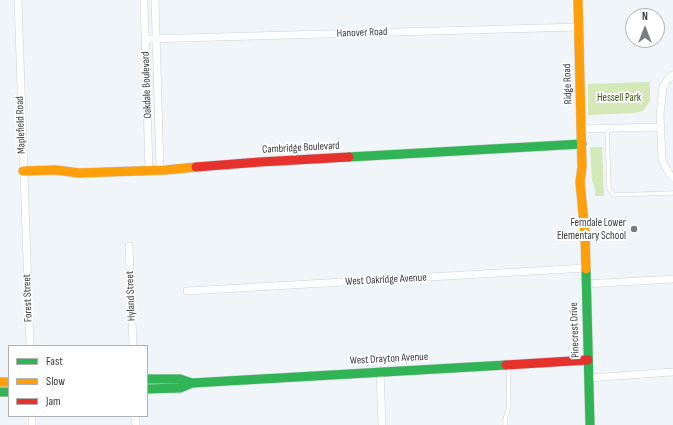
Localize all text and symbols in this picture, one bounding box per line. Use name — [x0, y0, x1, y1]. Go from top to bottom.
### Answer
north arrow — [625, 8, 665, 48]
text: N — [642, 10, 648, 23]
street label: Hanover Road — [336, 26, 388, 40]
street label: Oakdale Boulevard — [139, 51, 155, 119]
street label: Ridge Road — [561, 64, 575, 104]
park label: Hessell Park — [597, 91, 641, 105]
street label: Maplefield Road — [13, 96, 29, 154]
street label: Cambridge Boulevard — [262, 139, 340, 157]
place label: Ferndale Lower Elementary School — [557, 216, 626, 242]
marker: Ferndale Lower Elementary School — [629, 224, 639, 234]
street label: Hyland Street — [124, 271, 138, 321]
street label: West Oakridge Avenue — [345, 271, 427, 289]
street label: Forest Street — [21, 274, 35, 322]
street label: Pinecrest Drive — [567, 302, 583, 358]
legend — [8, 345, 148, 417]
street label: West Drayton Avenue — [349, 350, 429, 368]
text: Fast — [46, 354, 63, 369]
text: Slow — [46, 374, 65, 389]
text: Jam — [46, 394, 61, 409]

